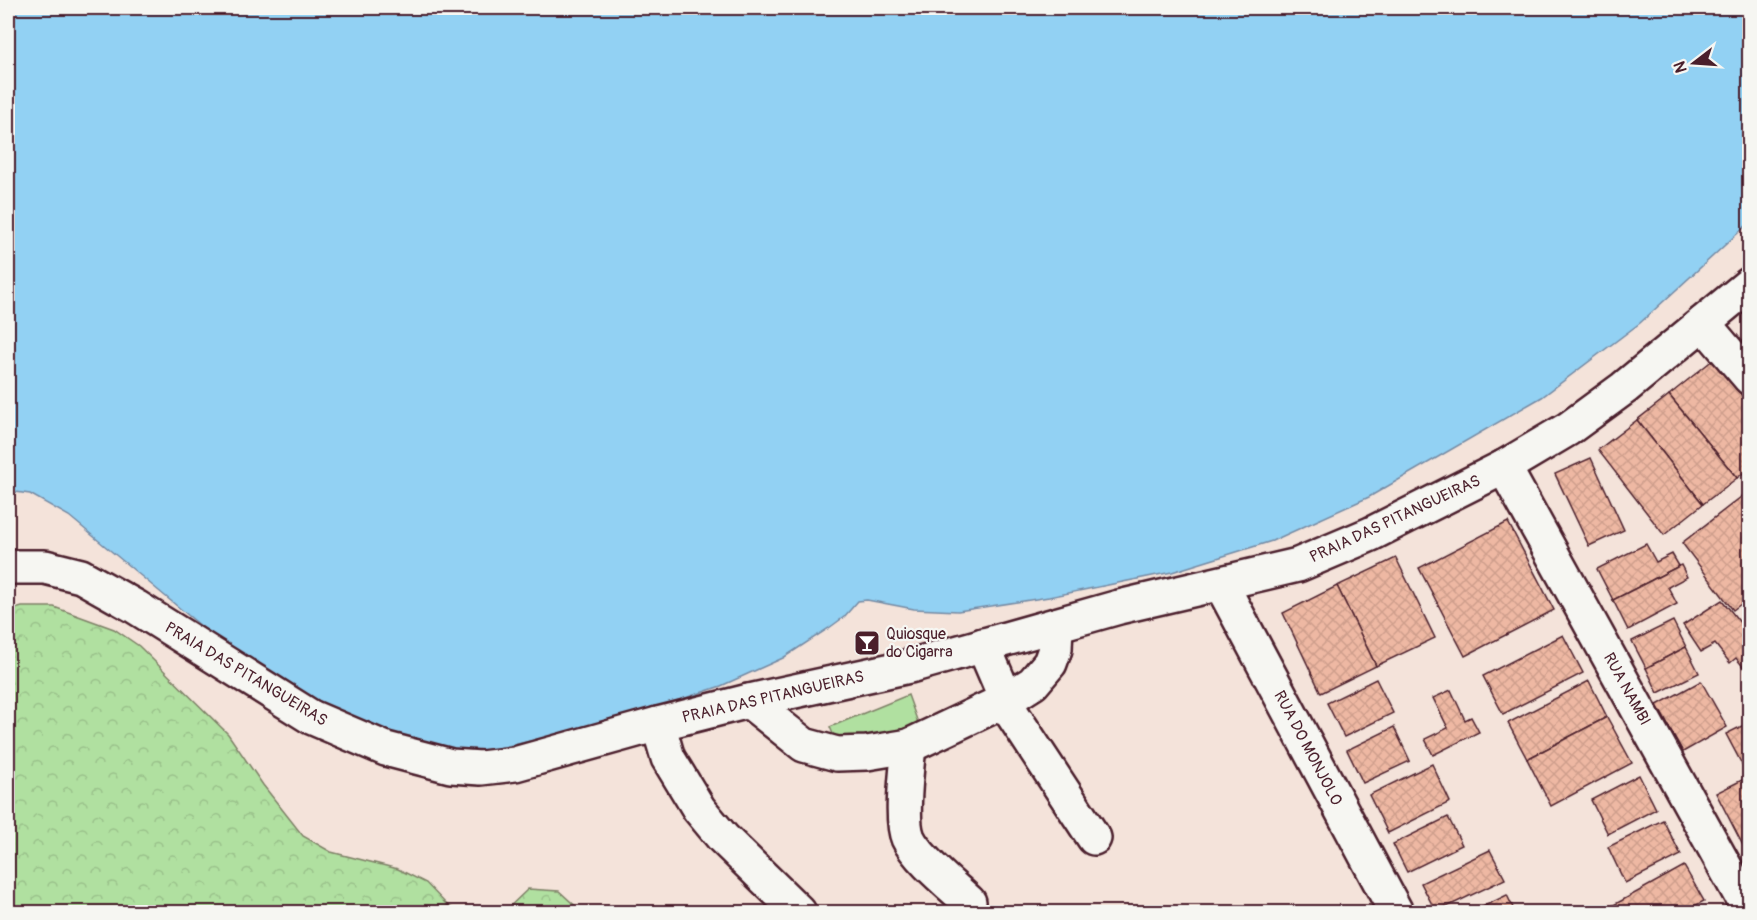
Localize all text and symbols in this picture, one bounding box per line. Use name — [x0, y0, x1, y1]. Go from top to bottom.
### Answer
north arrow — [1664, 33, 1724, 93]
text: N — [1669, 59, 1692, 75]
street label: PRAIA DAS PITANGUEIRAS — [1306, 471, 1484, 567]
street label: PRAIA DAS PITANGUEIRAS — [161, 618, 331, 730]
place label: Quiosque do Cigarra — [886, 624, 953, 662]
bar icon: Quiosque do Cigarra — [852, 628, 882, 658]
street label: RUA NAMBI — [1599, 649, 1655, 729]
street label: PRAIA DAS PITANGUEIRAS — [680, 666, 866, 728]
street label: RUA DO MONJOLO — [1269, 687, 1347, 809]

